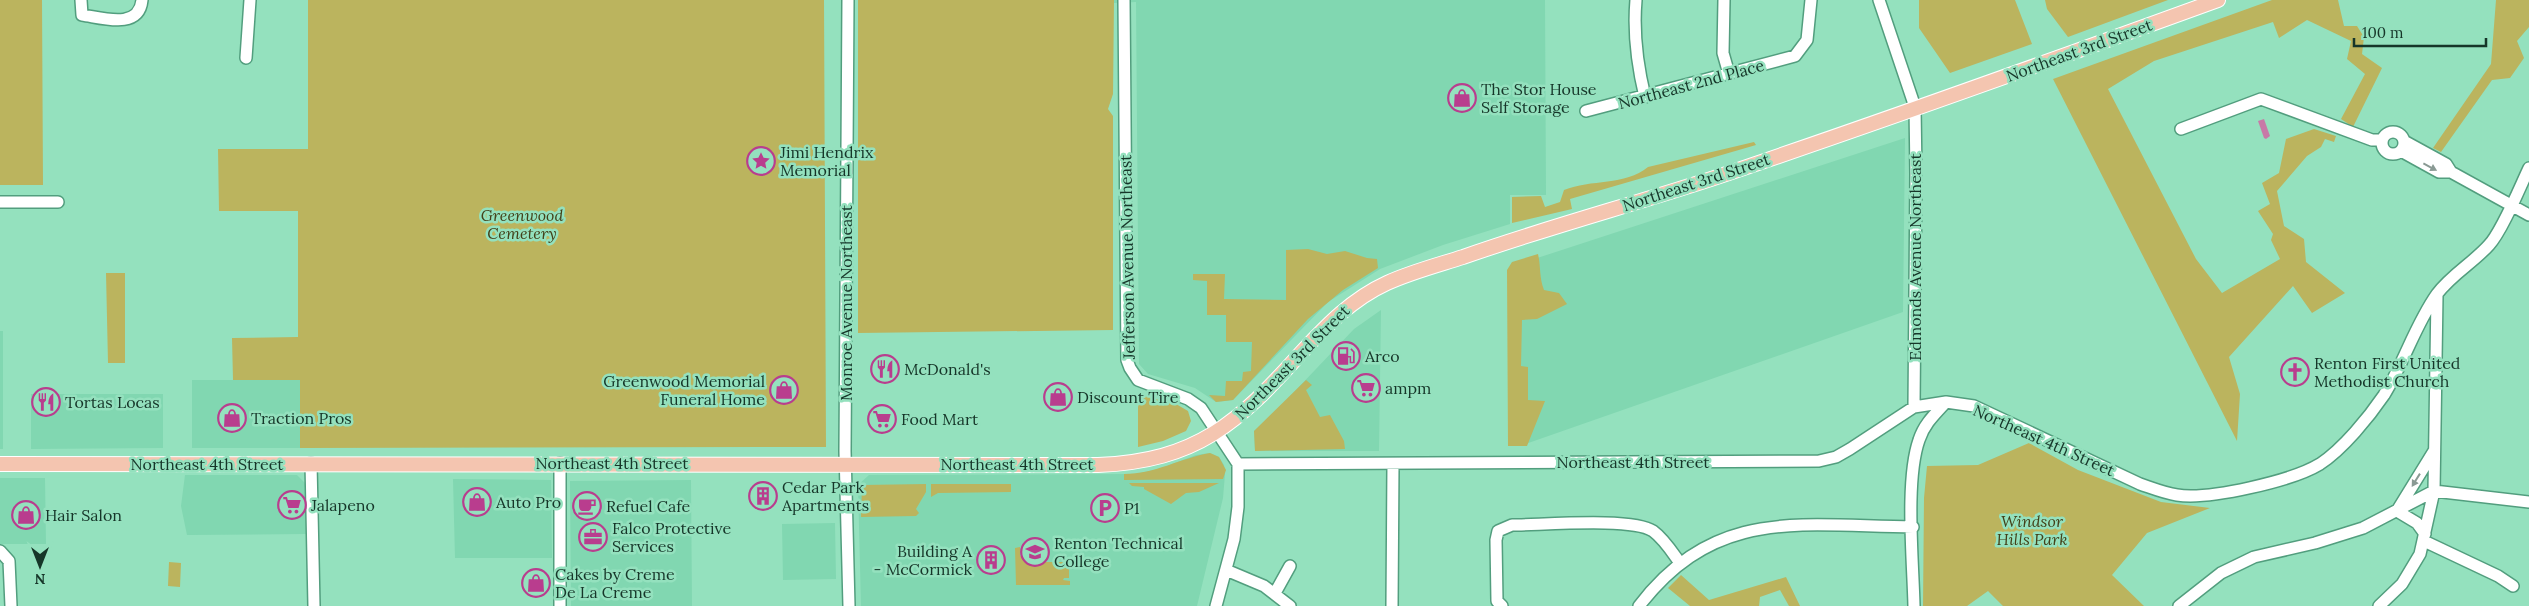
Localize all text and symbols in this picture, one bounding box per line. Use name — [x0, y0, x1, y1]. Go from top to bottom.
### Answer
street label: Northeast 3rd Street — [2003, 14, 2155, 86]
scale bar — [2354, 15, 2486, 47]
text: 100 m — [2362, 23, 2403, 42]
street label: Northeast 2nd Place — [1616, 55, 1766, 113]
place label: The Stor House Self Storage — [1481, 79, 1597, 117]
shop icon: The Stor House Self Storage — [1447, 83, 1477, 113]
place label: Jimi Hendrix Memorial — [779, 142, 874, 180]
place icon: Jimi Hendrix Memorial — [746, 146, 776, 176]
street label: Northeast 3rd Street — [1620, 148, 1773, 215]
street label: Edmonds Avenue Northeast — [1905, 153, 1925, 361]
street label: Jefferson Avenue Northeast — [1115, 154, 1139, 361]
one-way arrow — [2423, 163, 2437, 171]
street label: Monroe Avenue Northeast — [836, 204, 856, 401]
park label: Greenwood Cemetery — [481, 205, 563, 243]
street label: Northeast 3rd Street — [1231, 300, 1354, 423]
fuel station icon: Arco — [1331, 341, 1361, 371]
place label: Arco — [1364, 346, 1400, 366]
place label: Renton First United Methodist Church — [2314, 353, 2461, 391]
restaurant icon: McDonald's — [870, 354, 900, 384]
church icon: Renton First United Methodist Church — [2280, 357, 2310, 387]
place label: McDonald's — [904, 359, 991, 379]
place label: Greenwood Memorial Funeral Home — [603, 371, 765, 409]
supermarket icon: ampm — [1351, 373, 1381, 403]
shop icon: Greenwood Memorial Funeral Home — [769, 375, 799, 405]
place label: ampm — [1385, 378, 1431, 398]
shop icon: Discount Tire — [1043, 382, 1073, 412]
restaurant icon: Tortas Locas — [31, 387, 61, 417]
place label: Discount Tire — [1077, 387, 1179, 407]
place label: Tortas Locas — [65, 392, 160, 412]
street label: Northeast 4th Street — [1970, 400, 2119, 481]
shop icon: Traction Pros — [217, 403, 247, 433]
supermarket icon: Food Mart — [867, 404, 897, 434]
place label: Traction Pros — [251, 408, 352, 428]
place label: Food Mart — [901, 409, 979, 429]
street label: Northeast 4th Street — [1557, 452, 1710, 472]
street label: Northeast 4th Street — [536, 453, 689, 473]
street label: Northeast 4th Street — [131, 454, 284, 474]
street label: Northeast 4th Street — [941, 454, 1094, 474]
one-way arrow — [2412, 474, 2421, 487]
place label: Cedar Park Apartments — [781, 477, 869, 515]
building icon: Cedar Park Apartments — [748, 481, 778, 511]
shop icon: Auto Pro — [462, 487, 492, 517]
supermarket icon: Jalapeno — [277, 490, 307, 520]
cafe icon: Refuel Cafe — [572, 491, 602, 521]
place label: Auto Pro — [495, 492, 561, 512]
parking icon: P1 — [1090, 493, 1120, 523]
place label: Jalapeno — [310, 495, 375, 515]
place label: Refuel Cafe — [606, 496, 691, 516]
place label: P1 — [1124, 498, 1140, 518]
shop icon: Hair Salon — [11, 500, 41, 530]
place label: Hair Salon — [45, 505, 122, 525]
park label: Windsor Hills Park — [1996, 511, 2068, 549]
place label: Falco Protective Services — [612, 518, 732, 556]
office icon: Falco Protective Services — [578, 522, 608, 552]
place label: Renton Technical College — [1054, 533, 1183, 571]
school or university icon: Renton Technical College — [1020, 537, 1050, 567]
north arrow — [15, 541, 65, 591]
place label: Building A - McCormick — [874, 541, 973, 579]
building icon: Building A - McCormick — [976, 545, 1006, 575]
place label: Cakes by Creme De La Creme — [555, 564, 675, 602]
shop icon: Cakes by Creme De La Creme — [521, 568, 551, 598]
text: N — [34, 570, 45, 588]

